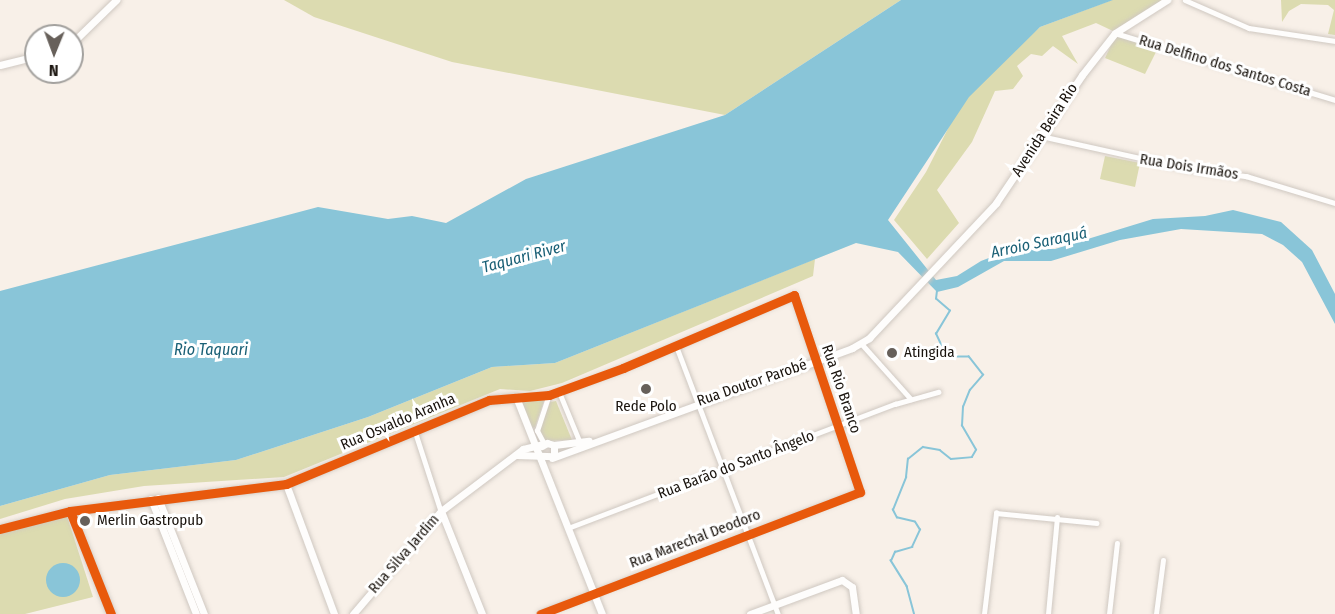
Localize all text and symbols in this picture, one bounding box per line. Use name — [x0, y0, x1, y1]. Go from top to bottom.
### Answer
north arrow — [24, 24, 84, 84]
street label: Rua Delfino dos Santos Costa — [1137, 31, 1313, 101]
text: N — [49, 61, 59, 80]
street label: Avenida Beira Rio — [1008, 80, 1082, 180]
street label: Rua Dois Irmãos — [1138, 150, 1240, 184]
water label: Arroio Saraquá — [989, 223, 1089, 263]
water label: Taquari River — [480, 237, 568, 277]
water label: Rio Taquari — [174, 340, 248, 360]
street label: Rua Rio Branco — [817, 342, 865, 436]
place label: Atingida — [904, 344, 955, 362]
marker: Atingida — [885, 346, 899, 360]
street label: Rua Doutor Parobé — [695, 356, 809, 410]
marker: Rede Polo — [639, 382, 653, 396]
street label: Rua Osvaldo Aranha — [338, 390, 458, 454]
place label: Rede Polo — [615, 398, 677, 416]
street label: Rua Barão do Santo Ângelo — [655, 427, 817, 503]
street label: Rua Marechal Deodoro — [627, 506, 763, 572]
street label: Rua Silva Jardim — [365, 511, 443, 597]
place label: Merlin Gastropub — [97, 512, 203, 530]
marker: Merlin Gastropub — [78, 514, 92, 528]

